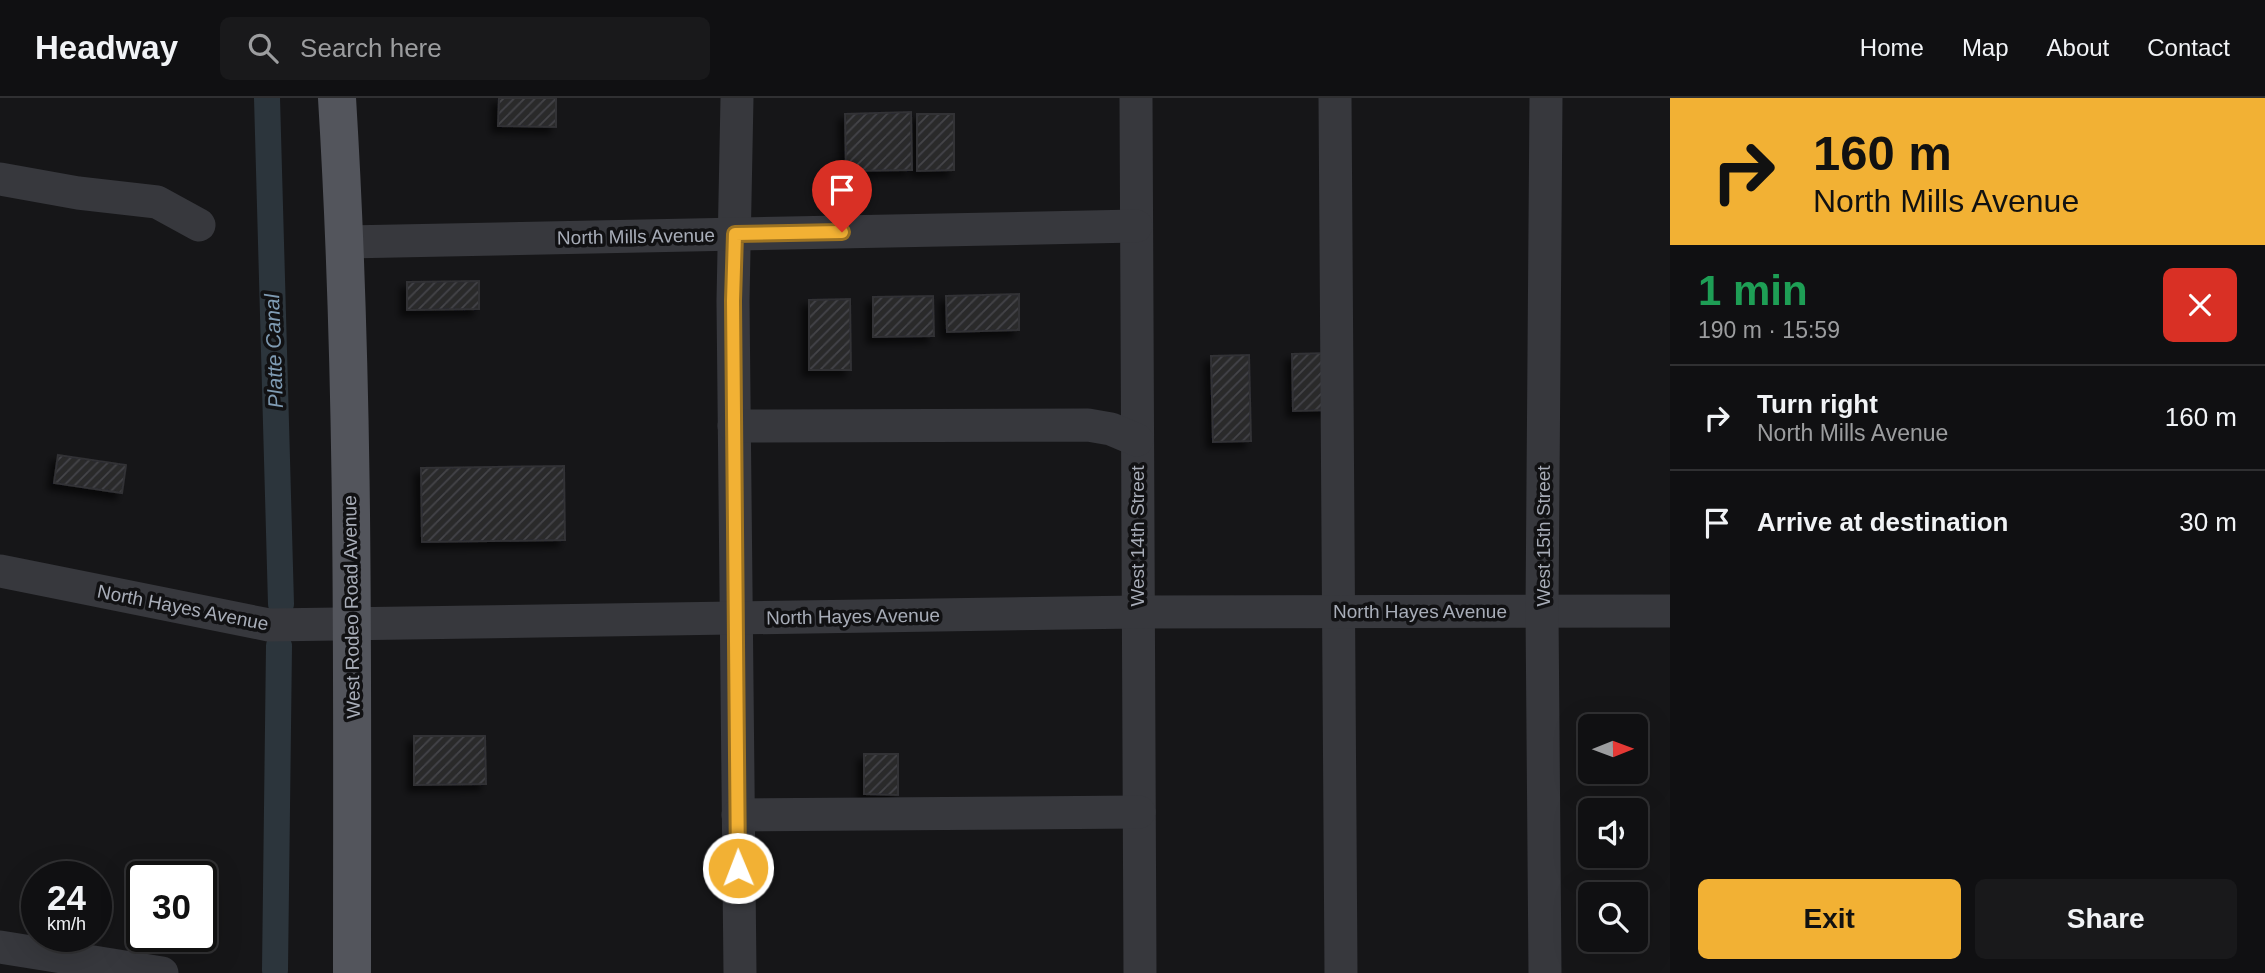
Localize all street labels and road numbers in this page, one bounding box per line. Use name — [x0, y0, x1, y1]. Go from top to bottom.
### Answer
street label: North Mills Avenue — [557, 225, 715, 248]
street label: West 14th Street — [1127, 465, 1148, 607]
street label: West 15th Street — [1533, 465, 1554, 607]
street label: West Rodeo Road Avenue — [339, 495, 364, 719]
street label: North Hayes Avenue — [96, 581, 270, 634]
street label: North Hayes Avenue — [1333, 601, 1507, 622]
street label: North Hayes Avenue — [766, 604, 940, 629]

